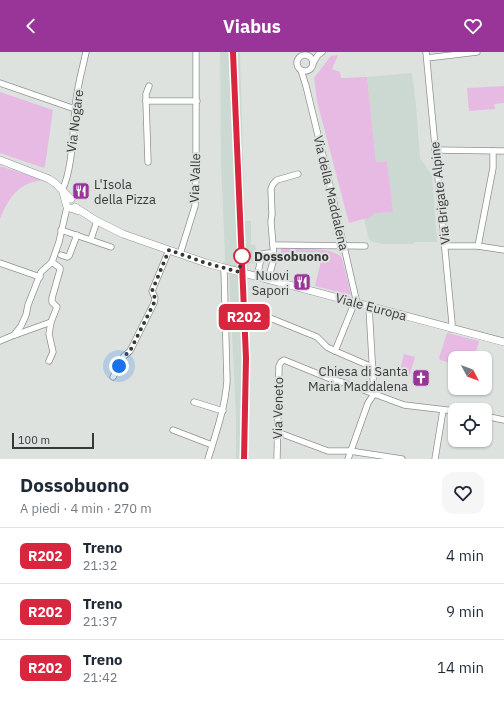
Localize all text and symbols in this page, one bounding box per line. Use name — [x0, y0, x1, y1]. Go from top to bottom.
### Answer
icon: back — [20, 15, 42, 37]
text: Viabus — [223, 15, 281, 38]
icon: heart — [462, 15, 484, 37]
street label: Via Nogare — [63, 89, 87, 153]
street label: Via della Maddalena — [310, 134, 352, 252]
street label: Via Brigate Alpine — [426, 141, 454, 245]
street label: Via Valle — [186, 153, 204, 203]
place label: L'Isola della Pizza — [94, 176, 156, 208]
restaurant icon: L'Isola della Pizza — [71, 181, 91, 201]
marker: Dossobuono — [233, 247, 251, 265]
place label: Dossobuono — [254, 248, 329, 265]
place label: Nuovi Sapori — [252, 267, 289, 299]
restaurant icon: Nuovi Sapori — [292, 272, 312, 292]
street label: Viale Europa — [333, 289, 409, 325]
line badge: R202 — [216, 304, 272, 330]
text: R202 — [227, 308, 261, 326]
north arrow — [448, 351, 492, 395]
map controls — [448, 351, 492, 447]
your location — [109, 356, 129, 376]
place label: Chiesa di Santa Maria Maddalena — [308, 363, 408, 395]
church icon: Chiesa di Santa Maria Maddalena — [411, 368, 431, 388]
street label: Via Veneto — [269, 377, 287, 439]
button: locate — [448, 403, 492, 447]
scale bar — [12, 431, 94, 450]
text: 100 m — [18, 433, 50, 447]
button: heart — [442, 472, 484, 514]
text: Dossobuono — [20, 473, 129, 497]
text: A piedi · 4 min · 270 m — [20, 500, 152, 517]
text: Treno — [83, 538, 123, 557]
text: 4 min — [446, 546, 484, 565]
text: R202 — [28, 547, 63, 565]
text: 21:32 — [83, 557, 118, 574]
text: Treno — [83, 594, 123, 613]
text: 9 min — [446, 602, 484, 621]
text: R202 — [28, 603, 63, 621]
text: 21:37 — [83, 613, 118, 630]
text: Treno — [83, 650, 123, 669]
text: 14 min — [437, 658, 484, 677]
text: R202 — [28, 659, 63, 677]
text: 21:42 — [83, 669, 118, 686]

